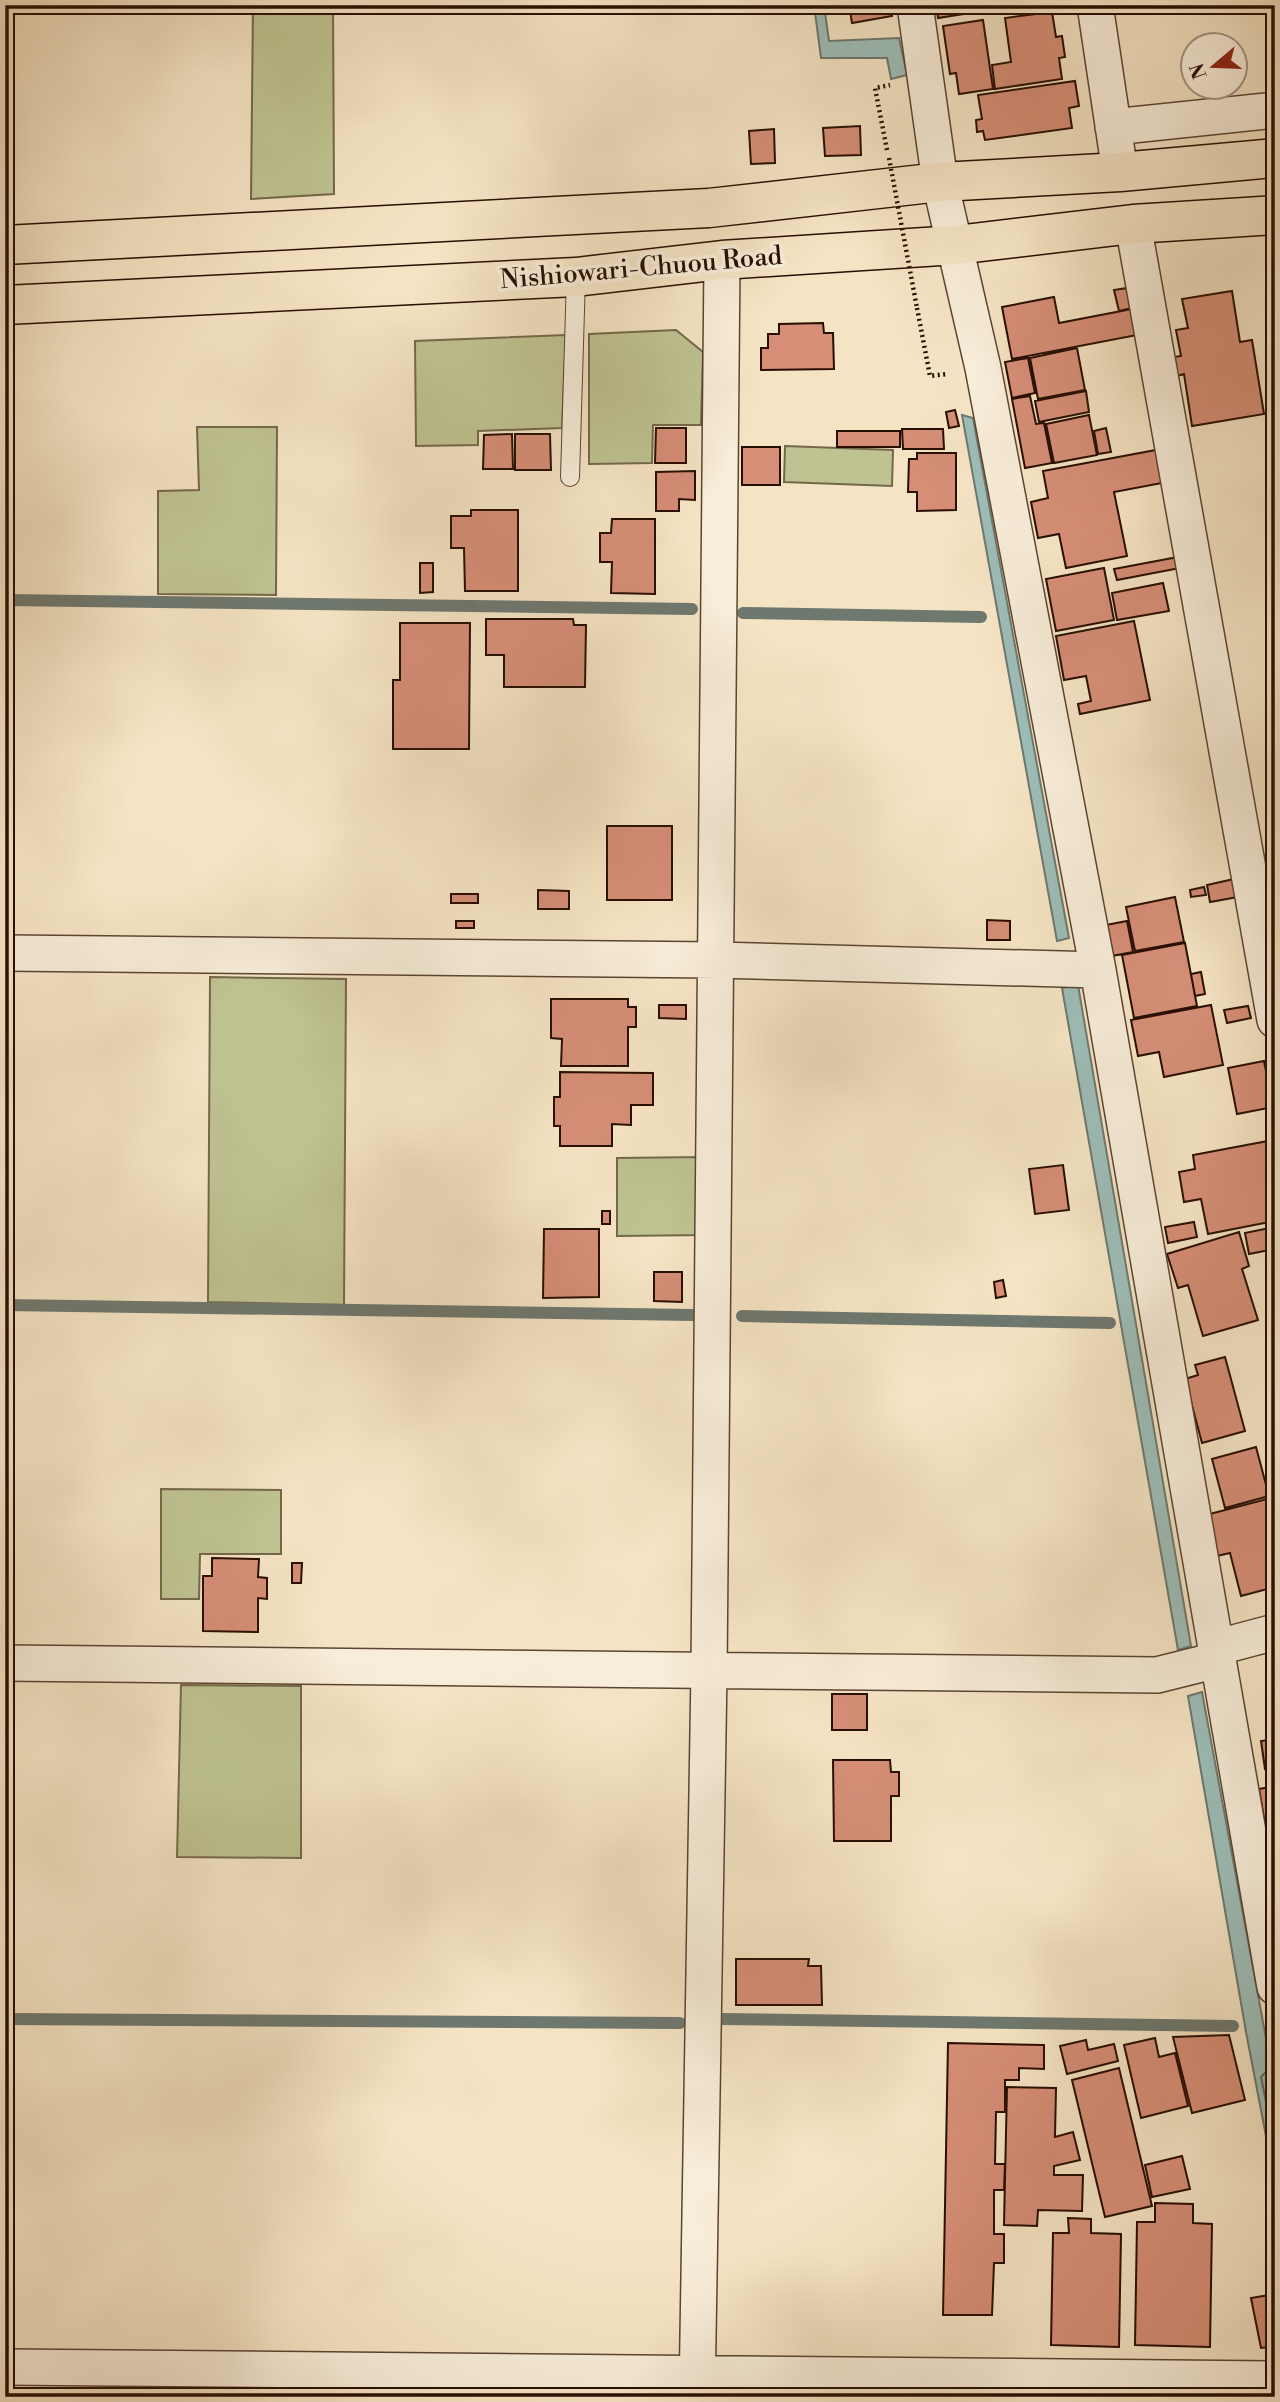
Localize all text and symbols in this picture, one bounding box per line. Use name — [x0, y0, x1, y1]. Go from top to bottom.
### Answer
north arrow — [1178, 32, 1248, 102]
text: N — [1185, 60, 1213, 82]
street label: Nishiowari-Chuou Road — [499, 240, 784, 296]

